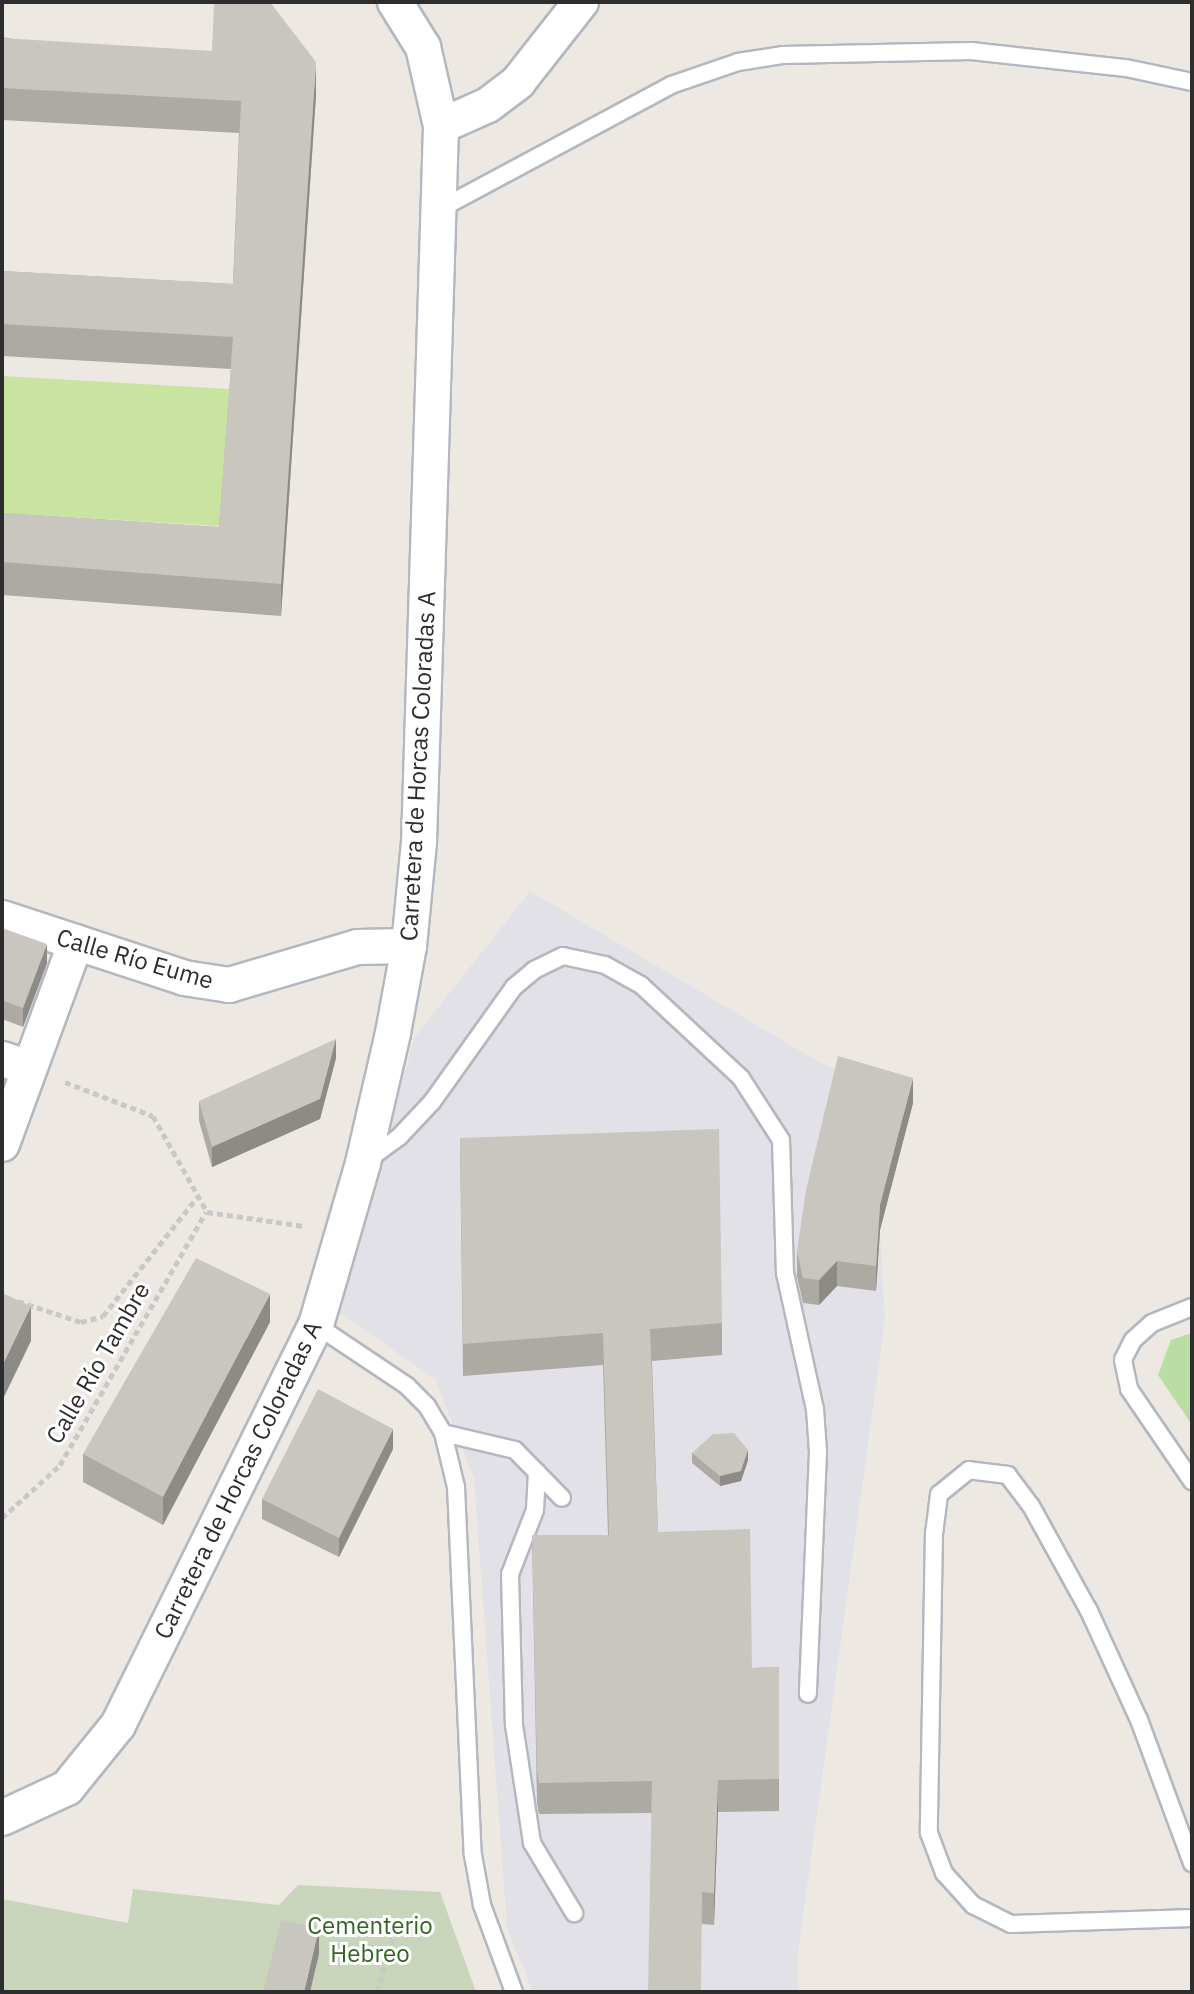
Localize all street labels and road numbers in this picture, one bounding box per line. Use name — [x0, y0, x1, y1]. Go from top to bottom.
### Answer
street label: Carretera de Horcas Coloradas A — [394, 590, 442, 942]
street label: Calle Río Eume — [53, 923, 217, 995]
street label: Calle Río Tambre — [40, 1277, 156, 1449]
street label: Carretera de Horcas Coloradas A — [148, 1316, 328, 1644]

